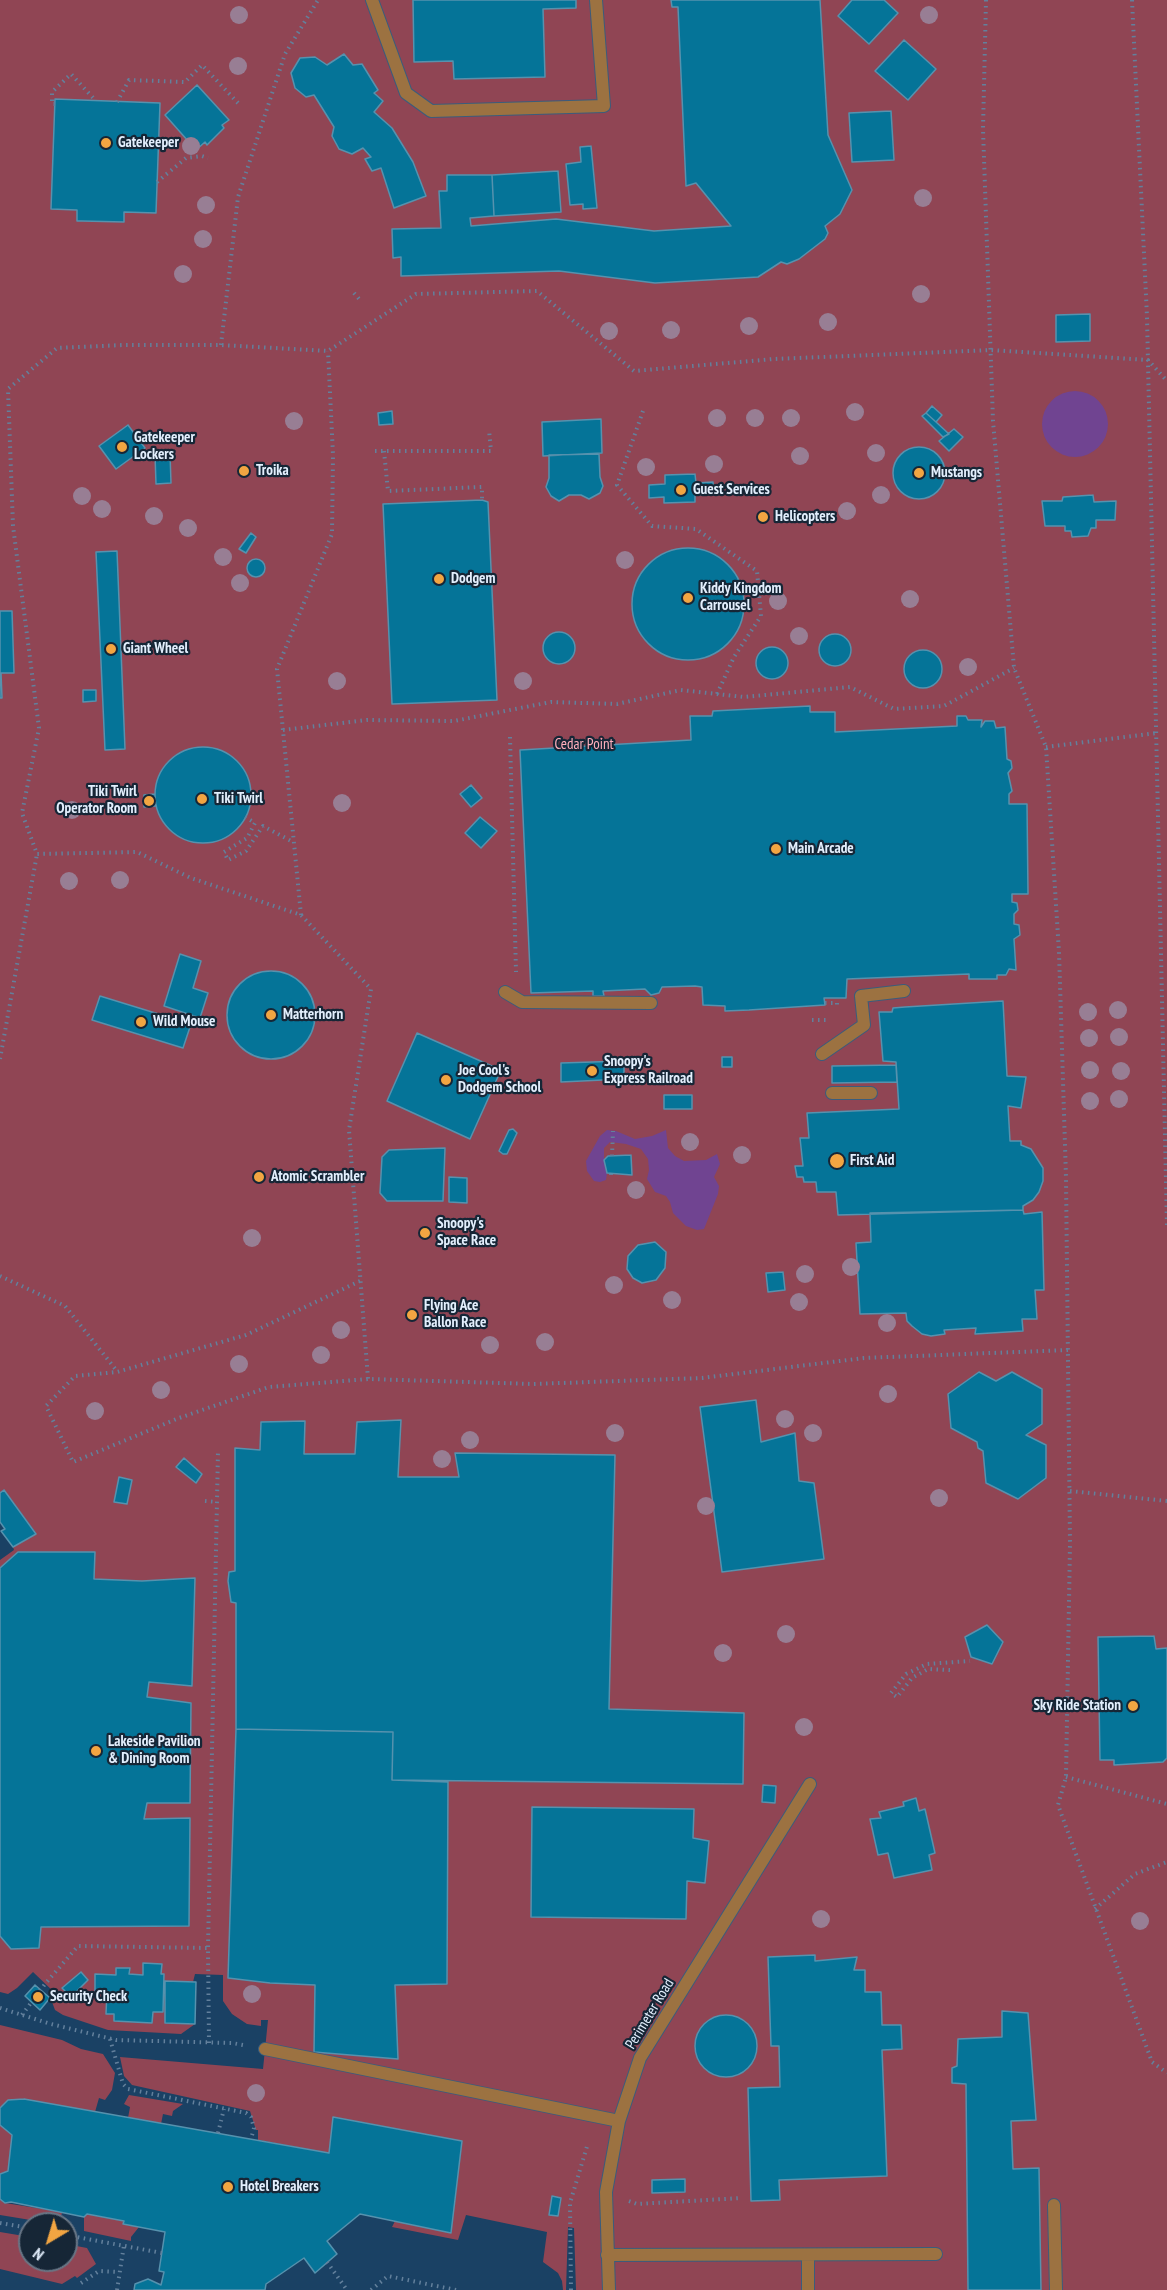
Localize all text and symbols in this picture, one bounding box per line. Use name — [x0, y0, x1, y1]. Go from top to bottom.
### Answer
place label: Gatekeeper — [118, 134, 179, 152]
marker: Gatekeeper — [99, 136, 113, 150]
place label: Gatekeeper Lockers — [134, 429, 195, 464]
marker: Gatekeeper Lockers — [115, 440, 129, 454]
place label: Troika — [256, 462, 289, 480]
marker: Troika — [237, 464, 251, 478]
place label: Mustangs — [931, 464, 982, 482]
marker: Mustangs — [912, 466, 926, 480]
place label: Guest Services — [693, 481, 770, 499]
marker: Guest Services — [674, 483, 688, 497]
place label: Helicopters — [775, 508, 835, 526]
marker: Helicopters — [756, 510, 770, 524]
place label: Dodgem — [451, 570, 495, 588]
marker: Dodgem — [432, 572, 446, 586]
place label: Kiddy Kingdom Carrousel — [700, 580, 781, 615]
marker: Kiddy Kingdom Carrousel — [681, 591, 695, 605]
place label: Giant Wheel — [123, 640, 188, 658]
marker: Giant Wheel — [104, 642, 118, 656]
park label: Cedar Point — [554, 736, 614, 754]
place label: Tiki Twirl Operator Room — [56, 783, 137, 818]
place label: Tiki Twirl — [214, 790, 263, 808]
marker: Tiki Twirl — [195, 792, 209, 806]
marker: Tiki Twirl Operator Room — [142, 794, 156, 808]
place label: Main Arcade — [788, 840, 854, 858]
marker: Main Arcade — [769, 842, 783, 856]
place label: Matterhorn — [283, 1006, 343, 1024]
marker: Matterhorn — [264, 1008, 278, 1022]
place label: Wild Mouse — [153, 1013, 216, 1031]
marker: Wild Mouse — [134, 1015, 148, 1029]
place label: Snoopy's Express Railroad — [604, 1053, 693, 1088]
place label: Joe Cool's Dodgem School — [458, 1062, 541, 1097]
marker: Snoopy's Express Railroad — [585, 1064, 599, 1078]
marker: Joe Cool's Dodgem School — [439, 1073, 453, 1087]
marker: First Aid — [828, 1152, 846, 1170]
place label: First Aid — [850, 1152, 894, 1170]
place label: Atomic Scrambler — [271, 1168, 364, 1186]
marker: Atomic Scrambler — [252, 1170, 266, 1184]
place label: Snoopy's Space Race — [437, 1215, 496, 1250]
marker: Snoopy's Space Race — [418, 1226, 432, 1240]
place label: Flying Ace Ballon Race — [424, 1297, 487, 1332]
marker: Flying Ace Ballon Race — [405, 1308, 419, 1322]
place label: Sky Ride Station — [1034, 1697, 1121, 1715]
marker: Sky Ride Station — [1126, 1699, 1140, 1713]
place label: Lakeside Pavilion & Dining Room — [108, 1733, 201, 1768]
marker: Lakeside Pavilion & Dining Room — [89, 1744, 103, 1758]
street label: Perimeter Road — [622, 1976, 678, 2052]
place label: Security Check — [50, 1988, 127, 2006]
marker: Security Check — [31, 1990, 45, 2004]
place label: Hotel Breakers — [240, 2178, 319, 2196]
marker: Hotel Breakers — [221, 2180, 235, 2194]
north arrow — [18, 2212, 78, 2272]
text: N — [29, 2244, 48, 2265]

